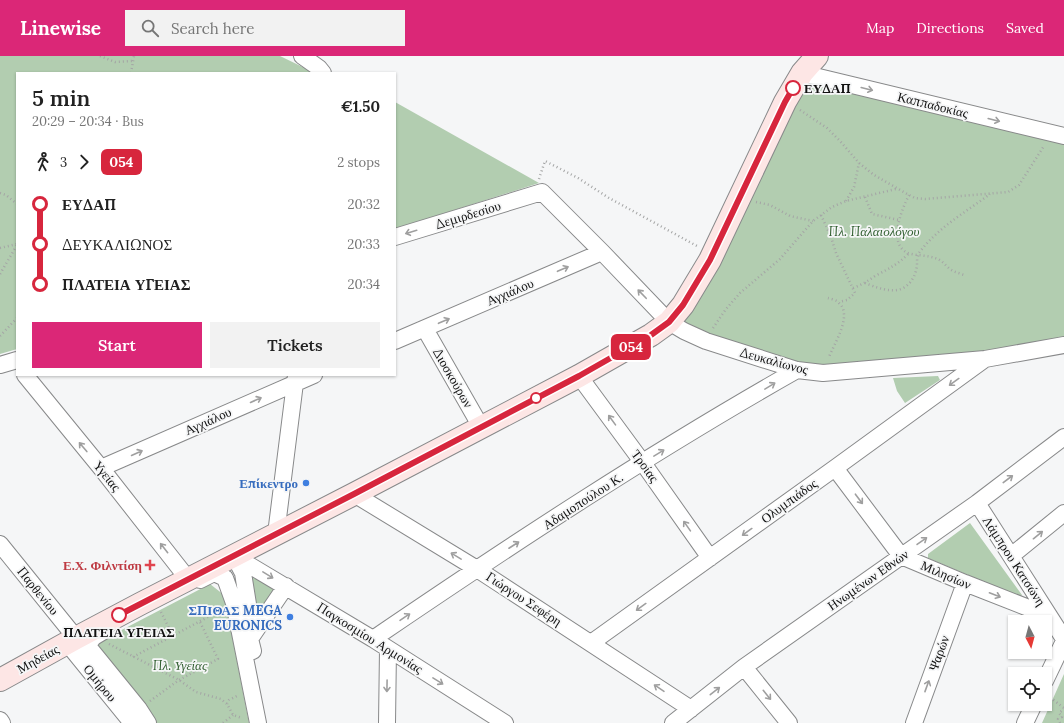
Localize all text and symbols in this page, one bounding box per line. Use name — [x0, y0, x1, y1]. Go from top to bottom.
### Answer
search box — [125, 10, 405, 46]
text: Linewise — [20, 16, 101, 40]
icon: search — [139, 17, 161, 39]
text: Search here — [171, 19, 254, 38]
text: Map — [866, 19, 894, 37]
text: Directions — [916, 19, 984, 37]
text: Saved — [1006, 19, 1044, 37]
marker: ΕΥΔΑΠ — [785, 80, 801, 96]
place label: ΕΥΔΑΠ — [804, 80, 851, 97]
text: 5 min — [32, 84, 90, 112]
one-way arrow — [861, 86, 874, 93]
street label: Καππαδοκίας — [896, 88, 971, 122]
text: €1.50 — [341, 97, 380, 116]
text: 20:29 – 20:34 · Bus — [32, 113, 144, 130]
one-way arrow — [987, 116, 1000, 124]
icon: walk — [32, 151, 54, 173]
icon: forward — [73, 151, 95, 173]
text: 054 — [109, 153, 134, 171]
text: 3 — [60, 154, 67, 171]
text: 2 stops — [337, 154, 380, 171]
text: ΕΥΔΑΠ — [62, 195, 116, 214]
text: 20:32 — [347, 196, 380, 213]
street label: Δεμιρδεσίου — [433, 197, 503, 233]
park label: Πλ. Παλαιολόγου — [829, 223, 919, 240]
one-way arrow — [405, 229, 417, 237]
text: ΔΕΥΚΑΛΙΩΝΟΣ — [62, 235, 172, 254]
text: 20:33 — [347, 236, 380, 253]
one-way arrow — [557, 265, 569, 272]
street label: Αγχιάλου — [484, 274, 536, 310]
text: ΠΛΑΤΕΙΑ ΥΓΕΙΑΣ — [62, 275, 191, 294]
text: 20:34 — [347, 276, 380, 293]
one-way arrow — [637, 289, 647, 299]
one-way arrow — [437, 316, 449, 324]
button: Start — [32, 322, 202, 368]
button: Tickets — [210, 322, 380, 368]
line badge: 054 — [608, 334, 654, 360]
text: 054 — [619, 338, 643, 356]
street label: Δευκαλίωνος — [738, 344, 811, 379]
street label: Διοσκούρων — [429, 345, 477, 411]
one-way arrow — [949, 377, 960, 386]
one-way arrow — [764, 381, 776, 389]
unlabelled marker — [530, 392, 542, 404]
one-way arrow — [249, 396, 261, 404]
street label: Αγχιάλου — [182, 403, 234, 439]
one-way arrow — [608, 415, 616, 426]
one-way arrow — [78, 441, 87, 452]
street label: Τροίας — [627, 446, 663, 486]
one-way arrow — [130, 448, 142, 456]
one-way arrow — [653, 449, 665, 457]
street label: Υγείας — [90, 457, 125, 495]
street label: Αδαμοπούλου Κ. — [540, 469, 626, 533]
street label: Ολυμπιάδος — [758, 474, 821, 527]
place label: Επίκεντρο — [239, 475, 298, 492]
one-way arrow — [1003, 475, 1014, 484]
marker: Επίκεντρο — [301, 478, 311, 488]
one-way arrow — [855, 494, 863, 505]
street label: Λάμπρου Κατσώνη — [979, 513, 1049, 609]
one-way arrow — [683, 521, 691, 532]
one-way arrow — [741, 528, 752, 536]
one-way arrow — [1032, 530, 1043, 539]
one-way arrow — [917, 537, 928, 545]
one-way arrow — [508, 541, 519, 550]
one-way arrow — [160, 543, 168, 554]
street label: Ηνωμένων Εθνών — [824, 546, 912, 614]
one-way arrow — [451, 552, 462, 560]
place label: Ε.Χ. Φιλντίση — [63, 557, 142, 574]
street label: Μιλησίων — [918, 557, 974, 593]
marker: Ε.Χ. Φιλντίση — [145, 560, 155, 570]
street label: Παρθενίου — [13, 563, 63, 619]
street label: Γιώργου Σεφέρη — [483, 568, 565, 630]
one-way arrow — [262, 572, 274, 580]
one-way arrow — [989, 591, 1001, 599]
street label: Παγκοσμίου Αρμονίας — [314, 599, 427, 678]
place label: ΣΠΙΘΑΣ MEGA EURONICS — [189, 602, 282, 634]
one-way arrow — [636, 603, 647, 611]
marker: ΠΛΑΤΕΙΑ ΥΓΕΙΑΣ — [111, 607, 127, 623]
marker: ΣΠΙΘΑΣ MEGA EURONICS — [285, 612, 295, 622]
one-way arrow — [399, 613, 410, 621]
north arrow — [1008, 615, 1052, 659]
map controls — [1008, 615, 1052, 711]
place label: ΠΛΑΤΕΙΑ ΥΓΕΙΑΣ — [63, 624, 175, 641]
street label: Ψαρών — [925, 633, 953, 673]
street label: Μηδείας — [14, 640, 63, 677]
park label: Πλ. Υγείας — [153, 657, 208, 674]
street label: Ομήρου — [80, 661, 120, 705]
button: locate — [1008, 667, 1052, 711]
one-way arrow — [432, 677, 444, 685]
one-way arrow — [383, 679, 391, 692]
one-way arrow — [924, 681, 932, 693]
one-way arrow — [653, 684, 664, 692]
one-way arrow — [709, 686, 720, 695]
one-way arrow — [762, 690, 771, 701]

